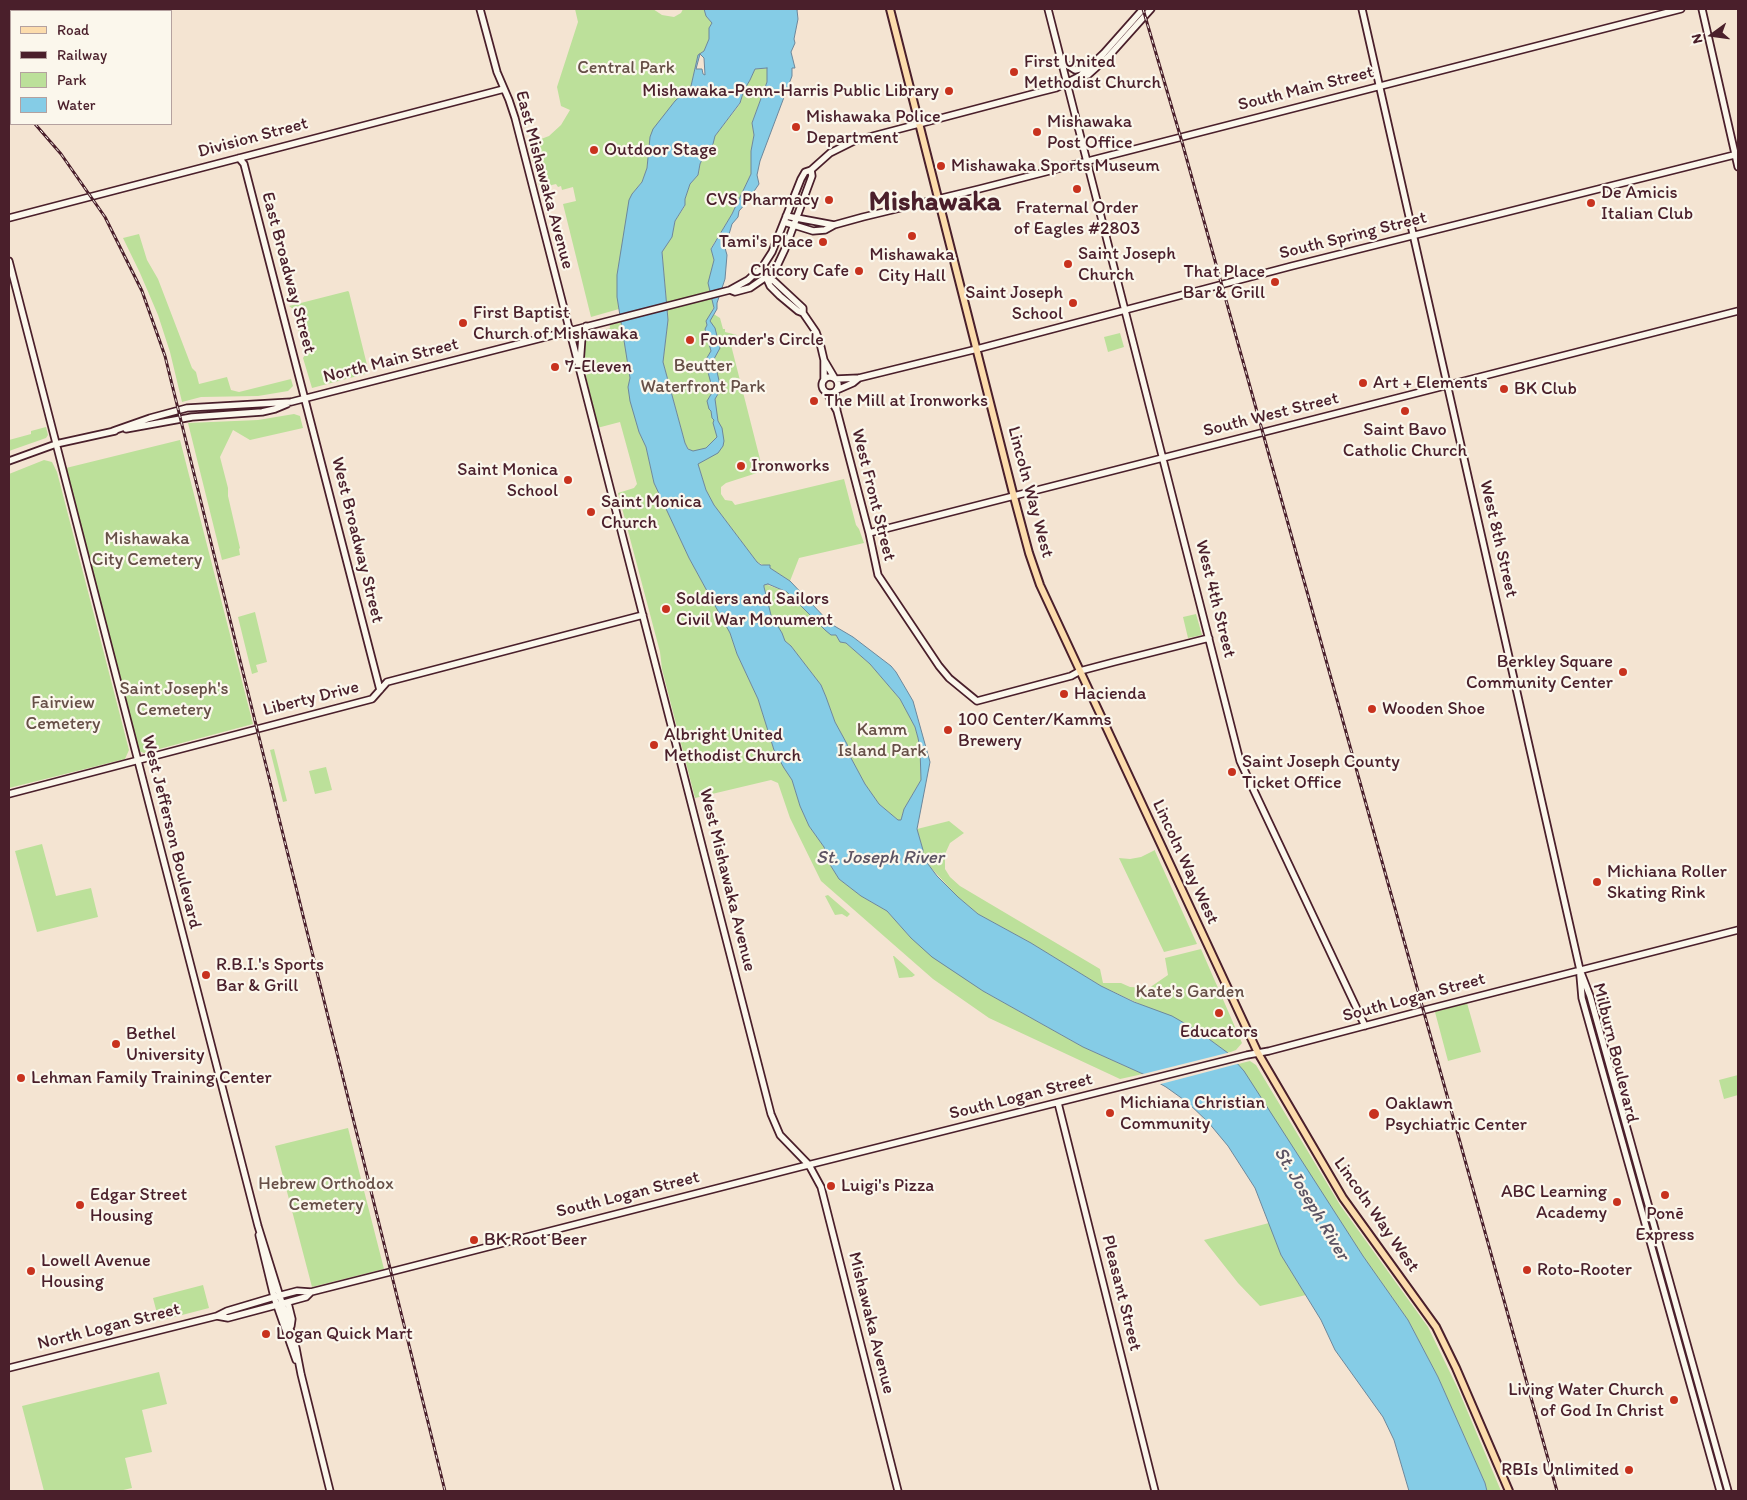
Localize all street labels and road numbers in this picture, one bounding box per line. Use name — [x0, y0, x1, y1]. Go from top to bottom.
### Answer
street label: South Main Street — [1236, 62, 1376, 116]
street label: East Mishawaka Avenue — [510, 89, 578, 271]
street label: Division Street — [196, 113, 310, 163]
street label: East Broadway Street — [256, 190, 320, 356]
street label: South Spring Street — [1277, 207, 1429, 265]
street label: North Main Street — [321, 334, 461, 388]
street label: South West Street — [1201, 388, 1341, 442]
street label: Lincoln Way West — [1002, 424, 1058, 560]
street label: West Front Street — [846, 427, 900, 563]
street label: West Broadway Street — [326, 455, 388, 625]
street label: West 8th Street — [1474, 478, 1522, 600]
street label: West 4th Street — [1190, 538, 1240, 660]
street label: Liberty Drive — [261, 677, 361, 721]
street label: West Jefferson Boulevard — [136, 733, 206, 931]
street label: West Mishawaka Avenue — [694, 786, 760, 974]
street label: Lincoln Way West — [1147, 796, 1223, 928]
street label: South Logan Street — [1340, 969, 1488, 1027]
street label: Milburn Boulevard — [1587, 981, 1643, 1125]
street label: South Logan Street — [947, 1069, 1095, 1125]
street label: Lincoln Way West — [1328, 1153, 1424, 1277]
street label: South Logan Street — [554, 1167, 702, 1223]
street label: Pleasant Street — [1096, 1233, 1146, 1353]
street label: Mishawaka Avenue — [843, 1250, 899, 1396]
street label: North Logan Street — [35, 1299, 183, 1355]

